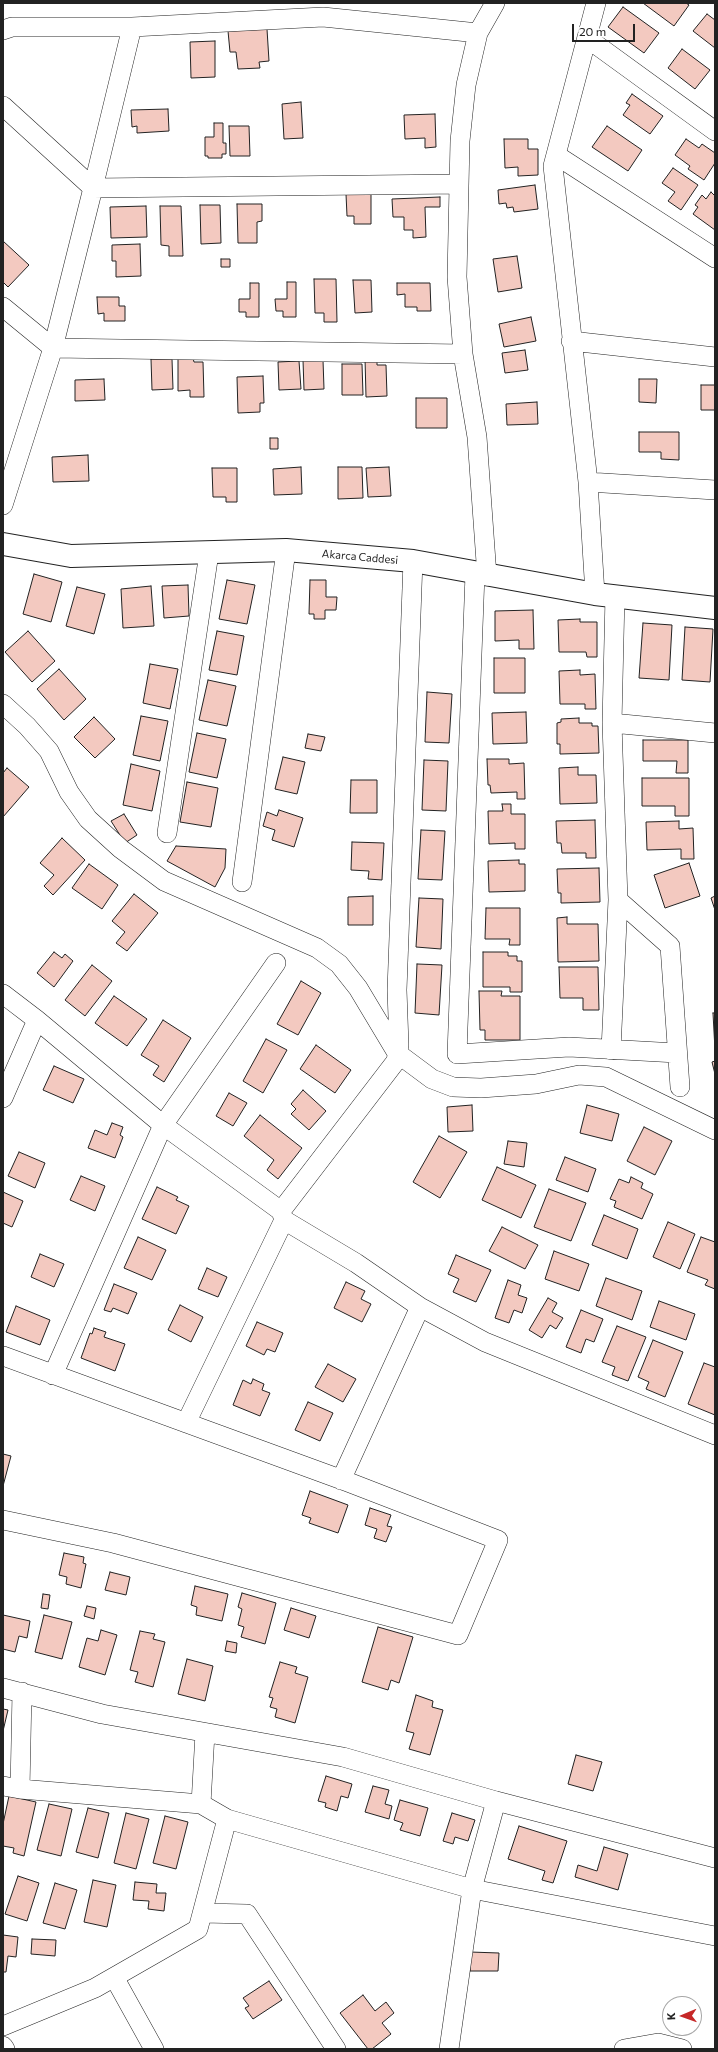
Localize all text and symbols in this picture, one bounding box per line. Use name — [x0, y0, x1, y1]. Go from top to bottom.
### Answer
scale bar — [574, 16, 637, 42]
text: 20 m — [579, 24, 606, 38]
street label: Akarca Caddesi — [321, 547, 399, 567]
north arrow — [662, 1996, 702, 2036]
text: K — [664, 2012, 677, 2020]

